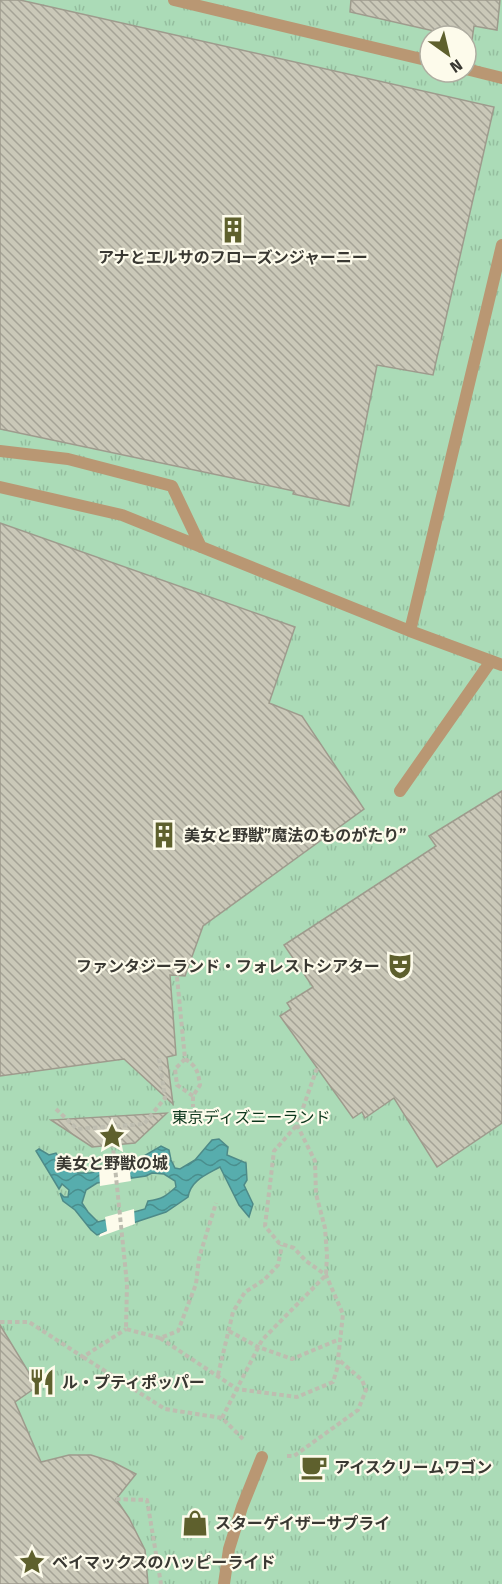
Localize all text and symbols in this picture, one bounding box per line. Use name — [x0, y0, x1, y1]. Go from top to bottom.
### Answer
north arrow — [418, 24, 478, 84]
text: N — [446, 55, 466, 77]
building icon: アナとエルサのフローズンジャーニー — [218, 215, 248, 245]
place label: アナとエルサのフローズンジャーニー — [98, 248, 368, 267]
building icon: 美女と野獣”魔法のものがたり” — [149, 820, 179, 850]
place label: 美女と野獣”魔法のものがたり” — [184, 826, 406, 845]
theatre icon: ファンタジーランド・フォレストシアター — [385, 951, 415, 981]
place label: ファンタジーランド・フォレストシアター — [76, 957, 380, 976]
park label: 東京ディズニーランド — [172, 1108, 330, 1127]
place icon: 美女と野獣の城 — [97, 1121, 127, 1151]
place label: 美女と野獣の城 — [56, 1154, 168, 1173]
restaurant icon: ル・プティポッパー — [27, 1367, 57, 1397]
place label: ル・プティポッパー — [62, 1373, 205, 1392]
cafe icon: アイスクリームワゴン — [299, 1452, 329, 1482]
place label: アイスクリームワゴン — [334, 1458, 492, 1477]
shop icon: スターゲイザーサプライ — [180, 1508, 210, 1538]
place label: スターゲイザーサプライ — [215, 1514, 390, 1533]
place icon: ベイマックスのハッピーライド — [17, 1547, 47, 1577]
place label: ベイマックスのハッピーライド — [52, 1553, 276, 1572]

